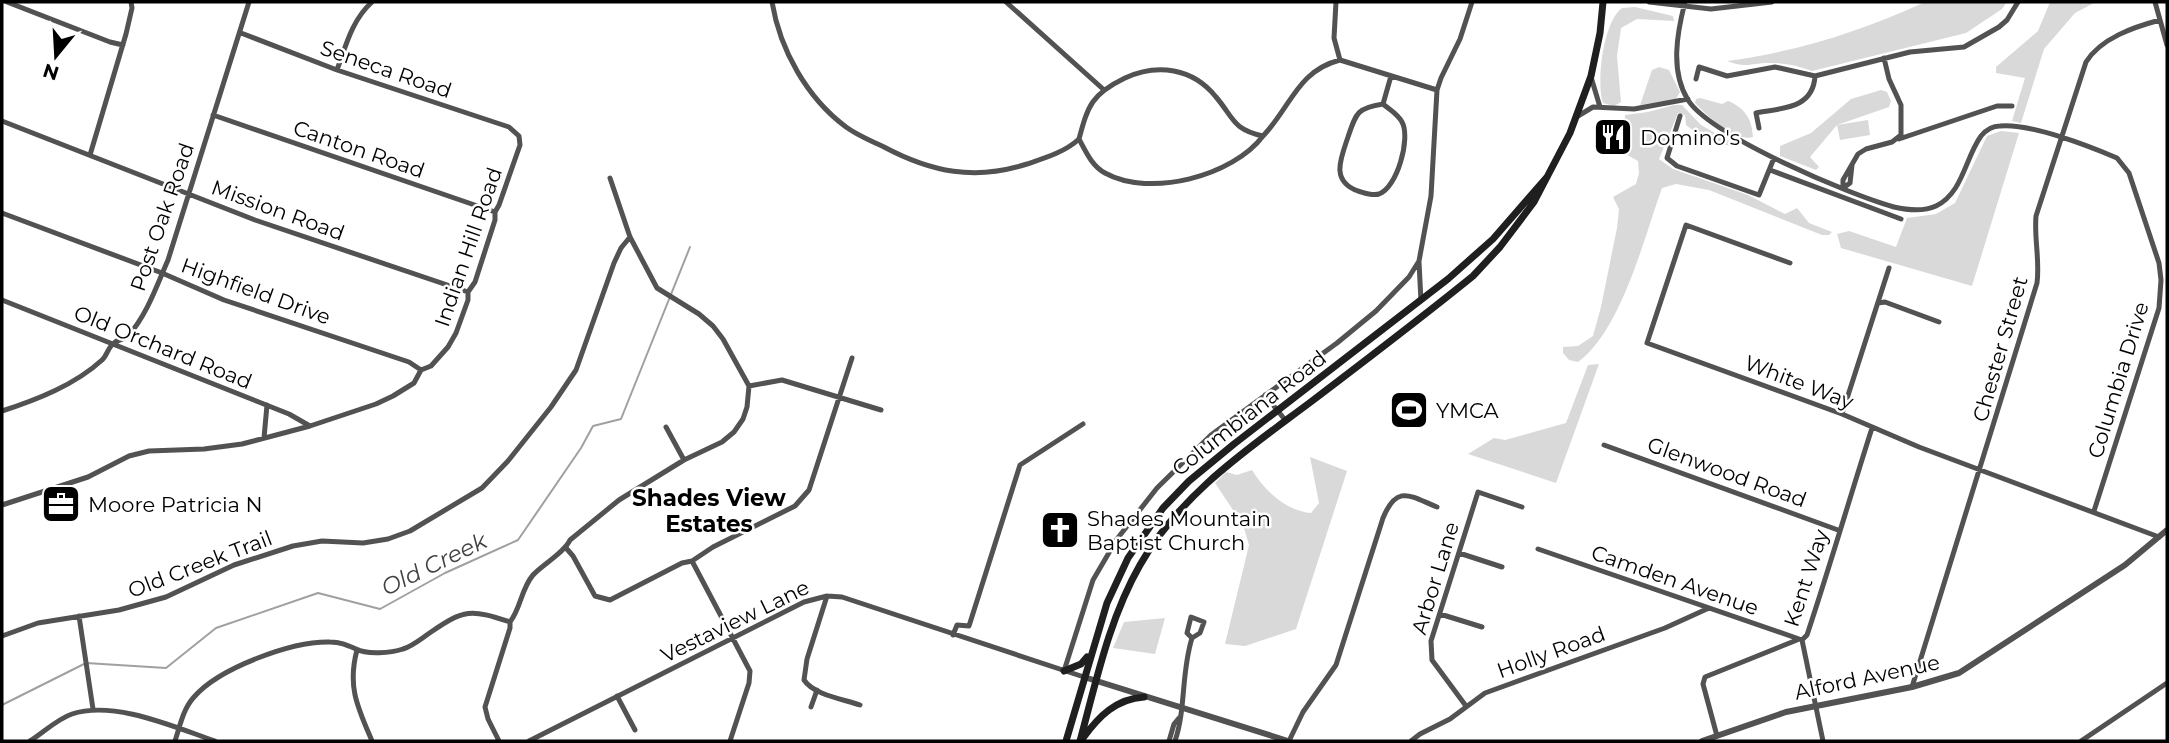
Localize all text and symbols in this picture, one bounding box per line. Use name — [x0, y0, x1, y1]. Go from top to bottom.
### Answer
north arrow — [21, 21, 91, 91]
street label: Seneca Road — [317, 35, 455, 103]
text: N — [40, 58, 62, 85]
street label: Canton Road — [290, 115, 428, 183]
restaurant icon: Domino's — [1592, 116, 1634, 158]
place label: Domino's — [1640, 125, 1740, 150]
street label: Post Oak Road — [125, 140, 199, 294]
street label: Indian Hill Road — [429, 164, 507, 330]
street label: Mission Road — [208, 174, 348, 246]
street label: Highfield Drive — [178, 252, 334, 330]
street label: Chester Street — [1967, 273, 2033, 425]
street label: Columbia Drive — [2082, 299, 2154, 461]
street label: Old Orchard Road — [70, 300, 256, 394]
street label: Columbiana Road — [1167, 345, 1331, 481]
street label: White Way — [1741, 350, 1857, 414]
sports icon: YMCA — [1388, 389, 1430, 431]
place label: YMCA — [1436, 398, 1500, 423]
street label: Glenwood Road — [1644, 432, 1810, 512]
office icon: Moore Patricia N — [40, 483, 82, 525]
district label: Shades View Estates — [632, 484, 786, 538]
place label: Moore Patricia N — [88, 492, 263, 517]
place label: Shades Mountain Baptist Church — [1087, 506, 1271, 555]
church icon: Shades Mountain Baptist Church — [1039, 509, 1081, 551]
street label: Arbor Lane — [1406, 519, 1464, 637]
street label: Old Creek Trail — [124, 525, 276, 603]
water label: Old Creek — [377, 526, 493, 602]
street label: Kent Way — [1779, 526, 1834, 630]
street label: Camden Avenue — [1588, 540, 1762, 620]
street label: Vestaview Lane — [657, 574, 813, 668]
street label: Holly Road — [1494, 621, 1608, 683]
street label: Alford Avenue — [1792, 649, 1942, 705]

